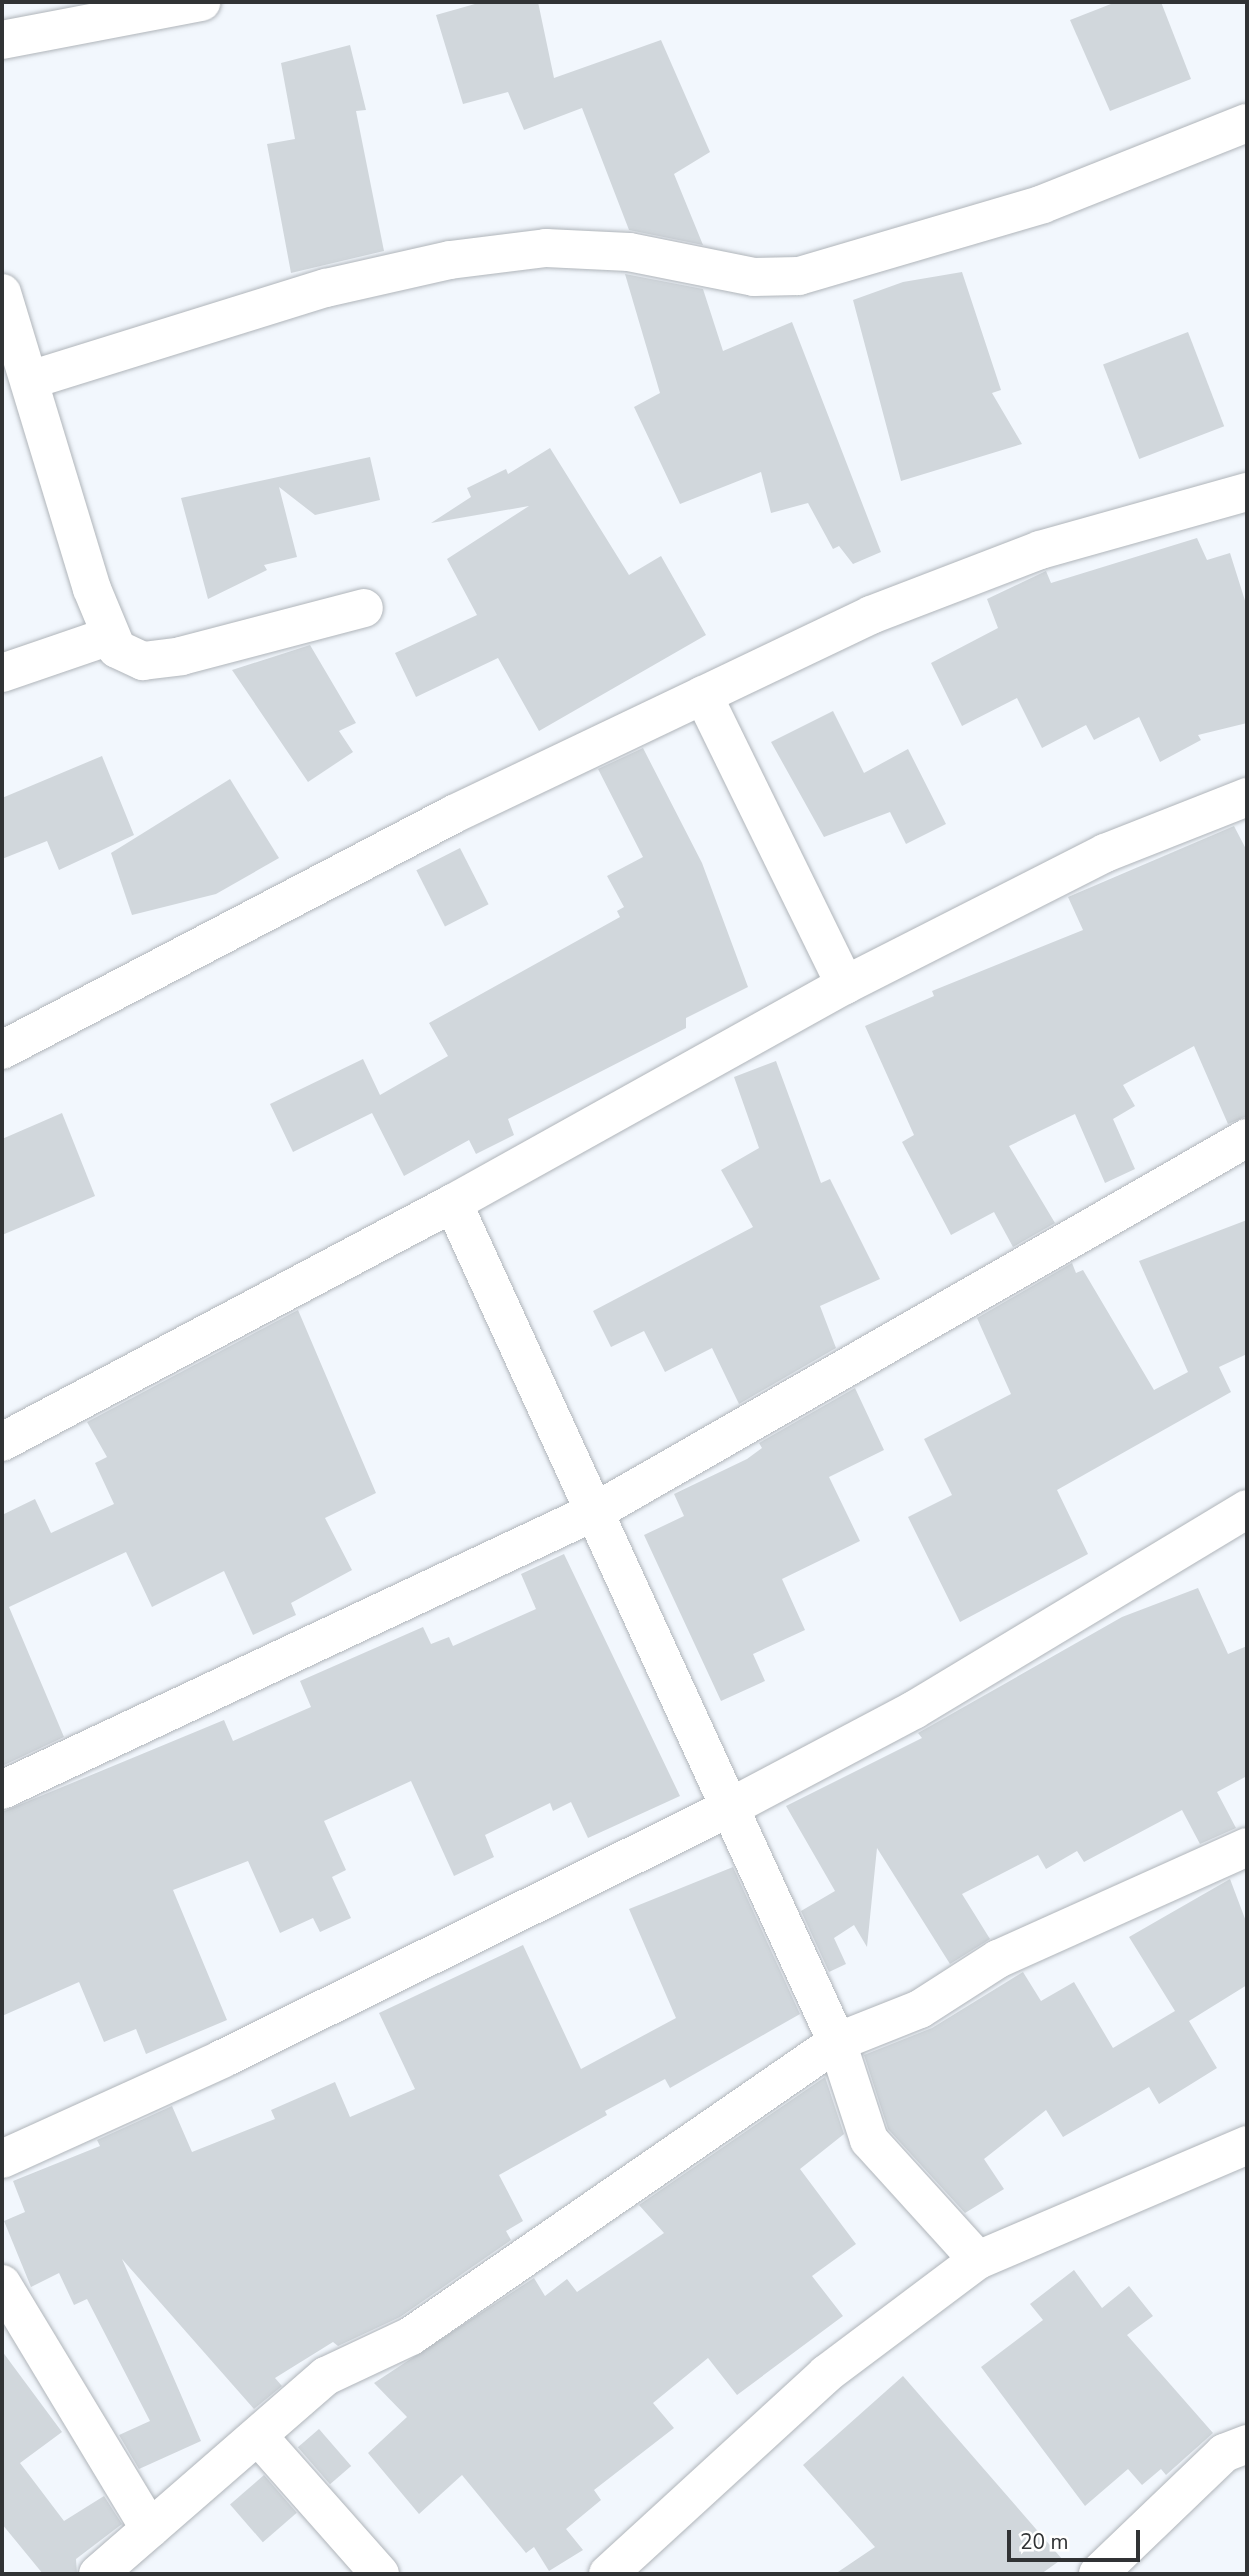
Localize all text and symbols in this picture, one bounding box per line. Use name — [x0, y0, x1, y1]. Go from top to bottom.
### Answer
scale bar — [1011, 2516, 1144, 2560]
text: 20 m — [1020, 2528, 1069, 2556]

